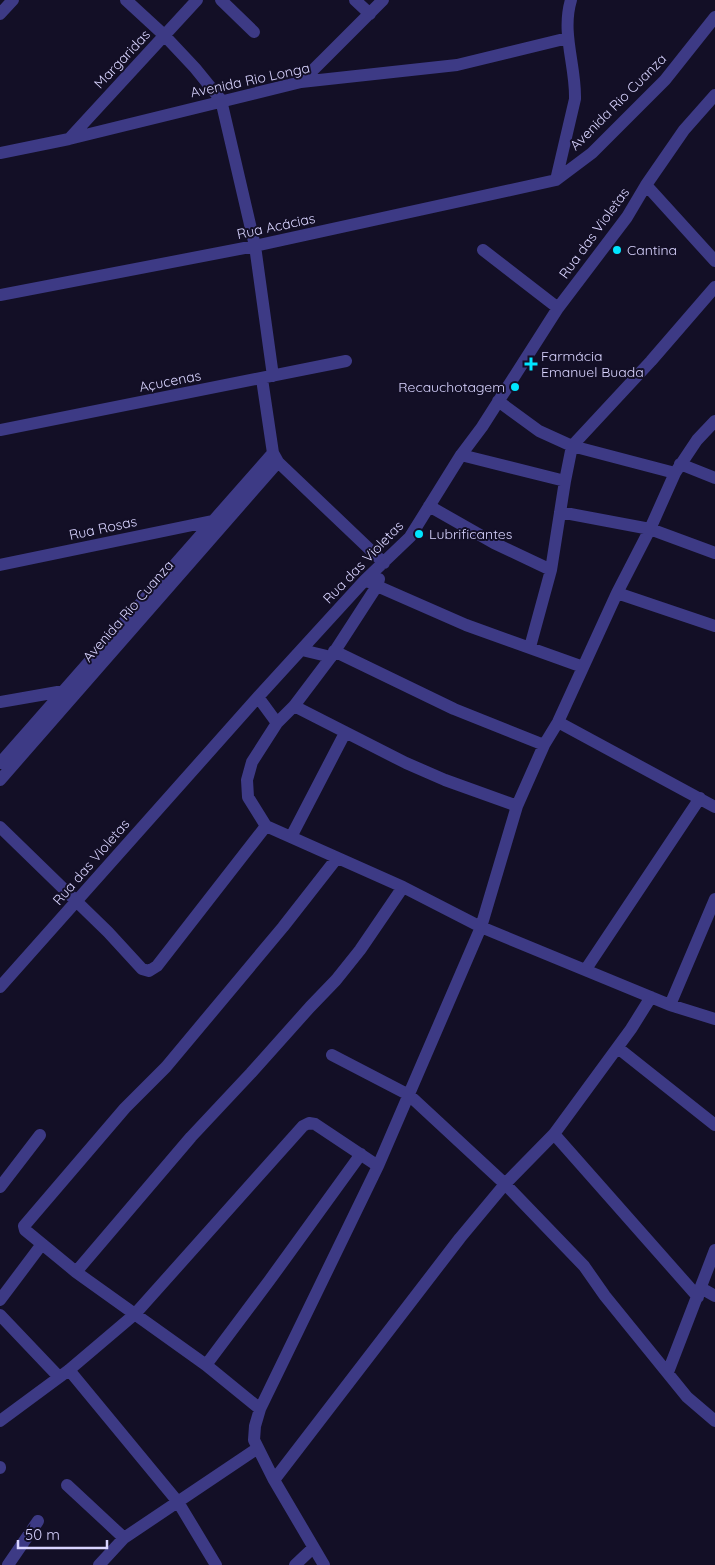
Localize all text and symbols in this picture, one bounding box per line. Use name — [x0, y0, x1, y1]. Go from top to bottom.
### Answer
street label: Margaridas — [90, 26, 154, 92]
street label: Avenida Rio Cuanza — [566, 50, 670, 154]
street label: Avenida Rio Longa — [189, 59, 311, 101]
street label: Rua das Violetas — [555, 184, 633, 282]
street label: Rua Acácias — [235, 209, 317, 243]
place label: Cantina — [627, 241, 677, 259]
marker: Cantina — [611, 244, 623, 256]
place label: Farmácia Emanuel Buada — [541, 347, 644, 381]
marker: Farmácia Emanuel Buada — [525, 358, 537, 370]
street label: Açucenas — [138, 366, 202, 396]
place label: Recauchotagem — [398, 378, 505, 396]
marker: Recauchotagem — [509, 381, 521, 393]
street label: Rua Rosas — [67, 512, 139, 544]
street label: Rua das Violetas — [319, 517, 407, 607]
place label: Lubrificantes — [429, 525, 512, 543]
marker: Lubrificantes — [413, 528, 425, 540]
street label: Avenida Rio Cuanza — [79, 556, 177, 666]
street label: Rua das Violetas — [49, 815, 133, 909]
scale bar — [18, 1518, 106, 1550]
text: 50 m — [25, 1525, 60, 1544]

